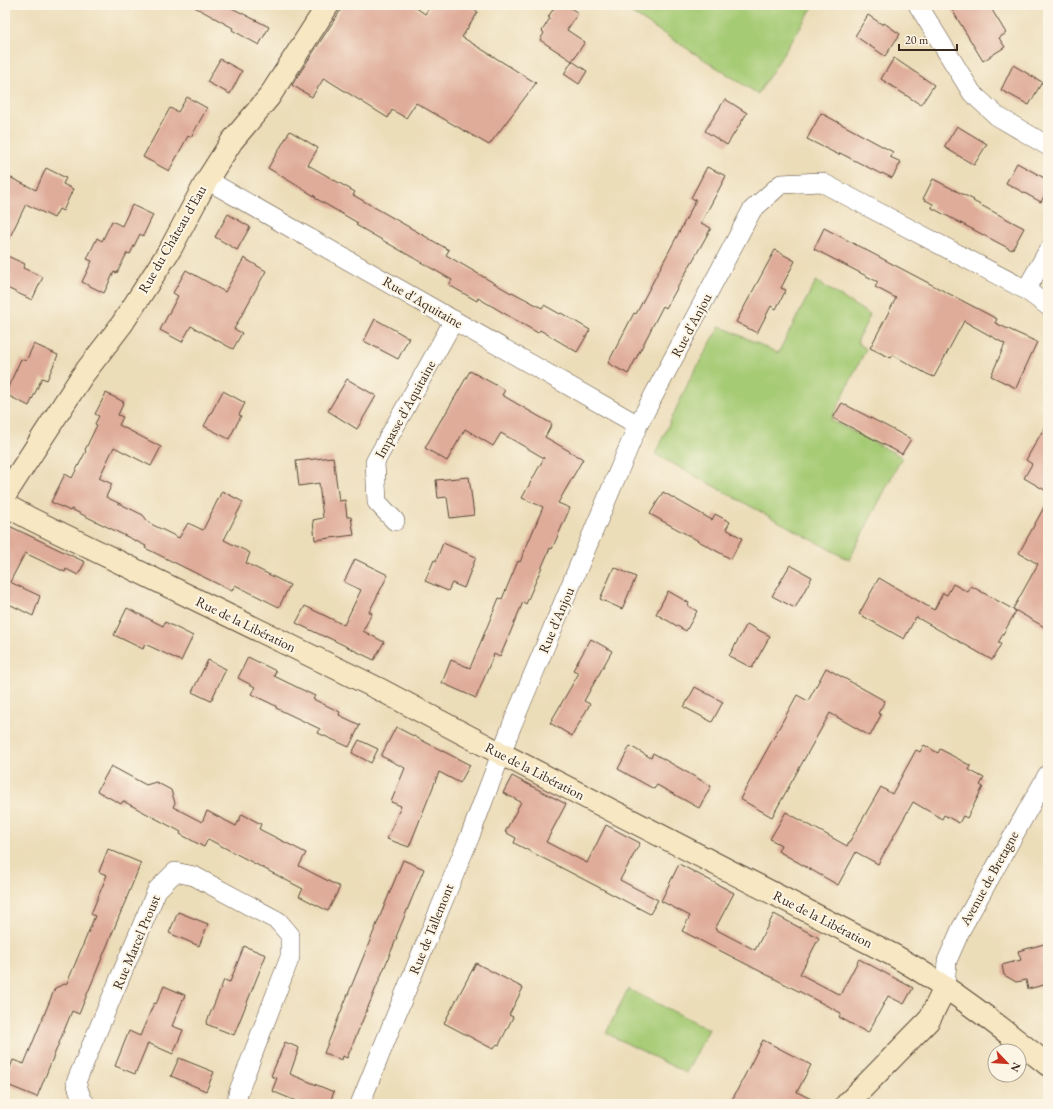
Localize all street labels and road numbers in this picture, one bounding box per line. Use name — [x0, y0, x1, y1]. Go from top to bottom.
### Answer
street label: Rue du Château d'Eau — [134, 181, 211, 296]
street label: Rue d'Aquitaine — [380, 272, 467, 332]
street label: Rue d'Anjou — [667, 289, 716, 360]
street label: Impasse d'Aquitaine — [371, 356, 440, 461]
street label: Rue d'Anjou — [534, 584, 578, 656]
street label: Rue de la Libération — [193, 592, 300, 656]
street label: Rue de la Libération — [482, 738, 588, 804]
street label: Avenue de Bretagne — [955, 827, 1023, 929]
street label: Rue de Tallemont — [405, 880, 458, 977]
street label: Rue de la Libération — [770, 886, 876, 952]
street label: Rue Marcel Proust — [108, 891, 164, 992]

